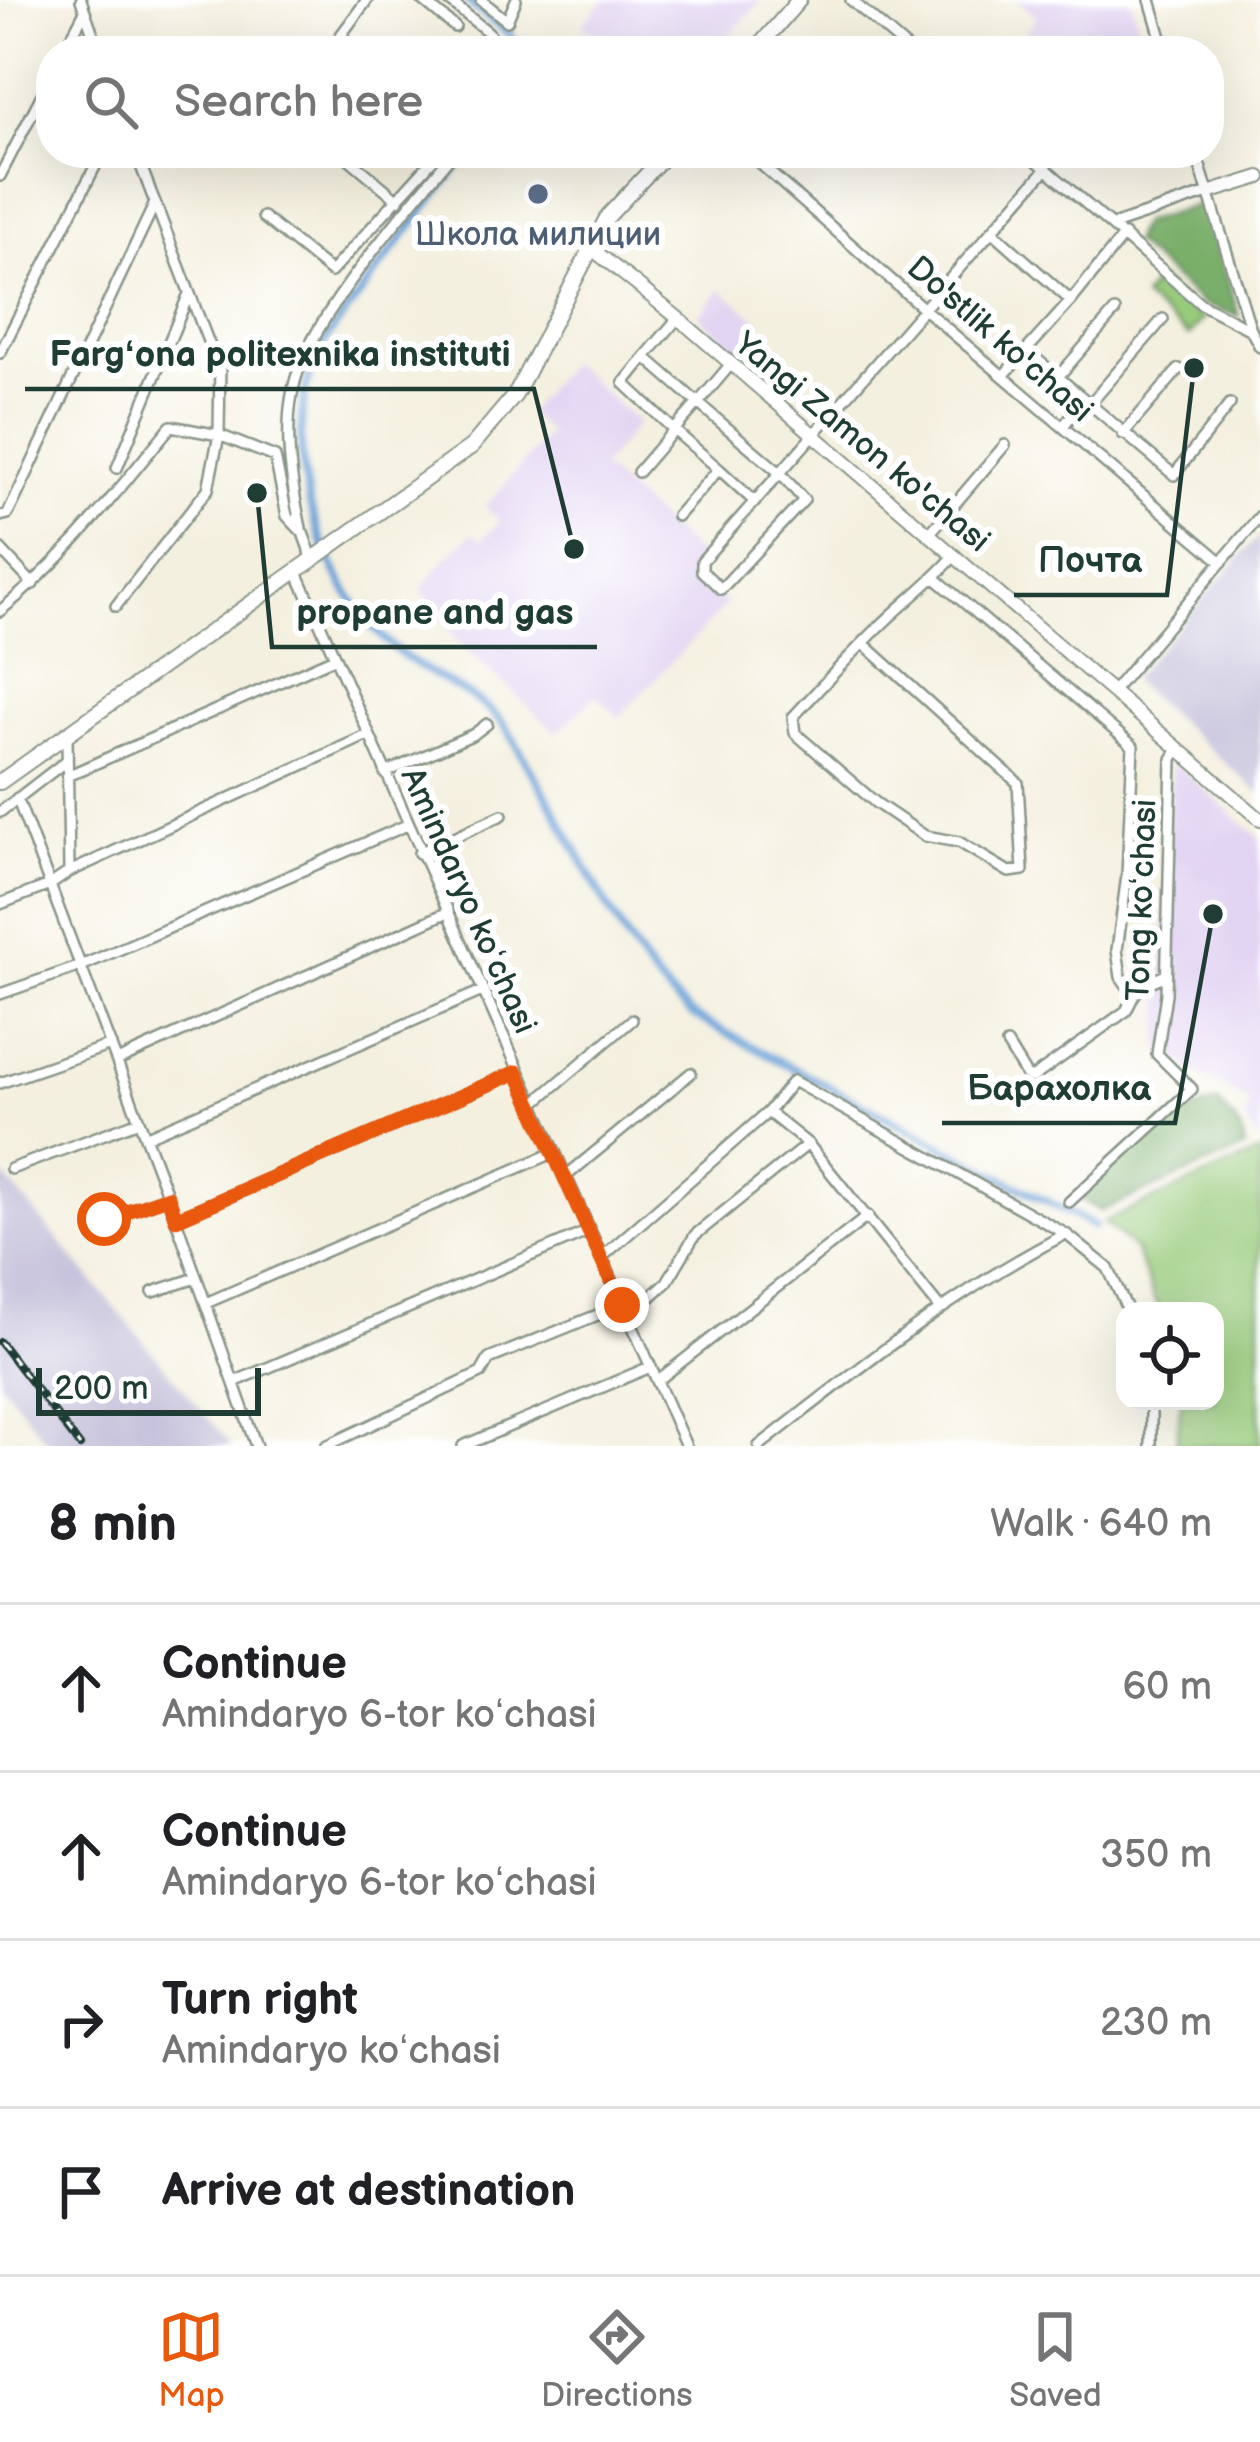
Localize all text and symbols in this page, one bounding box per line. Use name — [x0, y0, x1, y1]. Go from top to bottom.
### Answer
search box — [36, 36, 1224, 168]
icon: search — [78, 69, 144, 135]
text: Search here — [174, 75, 423, 130]
marker: Школа милиции — [525, 181, 551, 207]
place label: Школа милиции — [415, 215, 661, 255]
street label: Do'stlik ko'chasi — [899, 248, 1101, 431]
callout: Fargʻona politexnika instituti — [25, 317, 534, 389]
street label: Yangi Zamon ko'chasi — [725, 323, 998, 561]
text: Fargʻona politexnika instituti — [49, 334, 511, 377]
callout: Почта — [1014, 523, 1167, 595]
text: Почта — [1038, 540, 1143, 583]
callout: propane and gas — [272, 575, 597, 647]
text: propane and gas — [297, 592, 573, 635]
street label: Amindaryo koʻchasi — [392, 762, 545, 1040]
street label: Tong koʻchasi — [1118, 798, 1166, 1002]
callout: Барахолка — [942, 1051, 1175, 1123]
text: Барахолка — [967, 1068, 1152, 1111]
route start — [77, 1192, 131, 1246]
route end — [595, 1278, 649, 1332]
map controls — [1116, 1302, 1224, 1410]
button: locate — [1116, 1302, 1224, 1410]
scale bar — [36, 1362, 261, 1415]
text: 200 m — [54, 1369, 148, 1409]
text: 8 min — [48, 1494, 177, 1555]
text: Walk · 640 m — [990, 1501, 1212, 1548]
text: Continue — [162, 1637, 347, 1692]
icon: ahead — [48, 1655, 114, 1721]
text: 60 m — [1122, 1664, 1212, 1711]
text: Amindaryo 6-tor koʻchasi — [162, 1692, 597, 1739]
text: Continue — [162, 1805, 347, 1860]
icon: ahead — [48, 1823, 114, 1889]
text: 350 m — [1100, 1832, 1212, 1879]
text: Amindaryo 6-tor koʻchasi — [162, 1860, 597, 1907]
text: Turn right — [162, 1973, 358, 2028]
icon: right — [48, 1991, 114, 2057]
text: 230 m — [1100, 2000, 1212, 2047]
text: Amindaryo koʻchasi — [162, 2028, 501, 2075]
icon: arrive — [48, 2159, 114, 2225]
text: Arrive at destination — [162, 2164, 575, 2219]
tab: Map — [158, 2304, 225, 2416]
tab: Directions — [541, 2304, 693, 2416]
tab: Saved — [1009, 2304, 1102, 2416]

